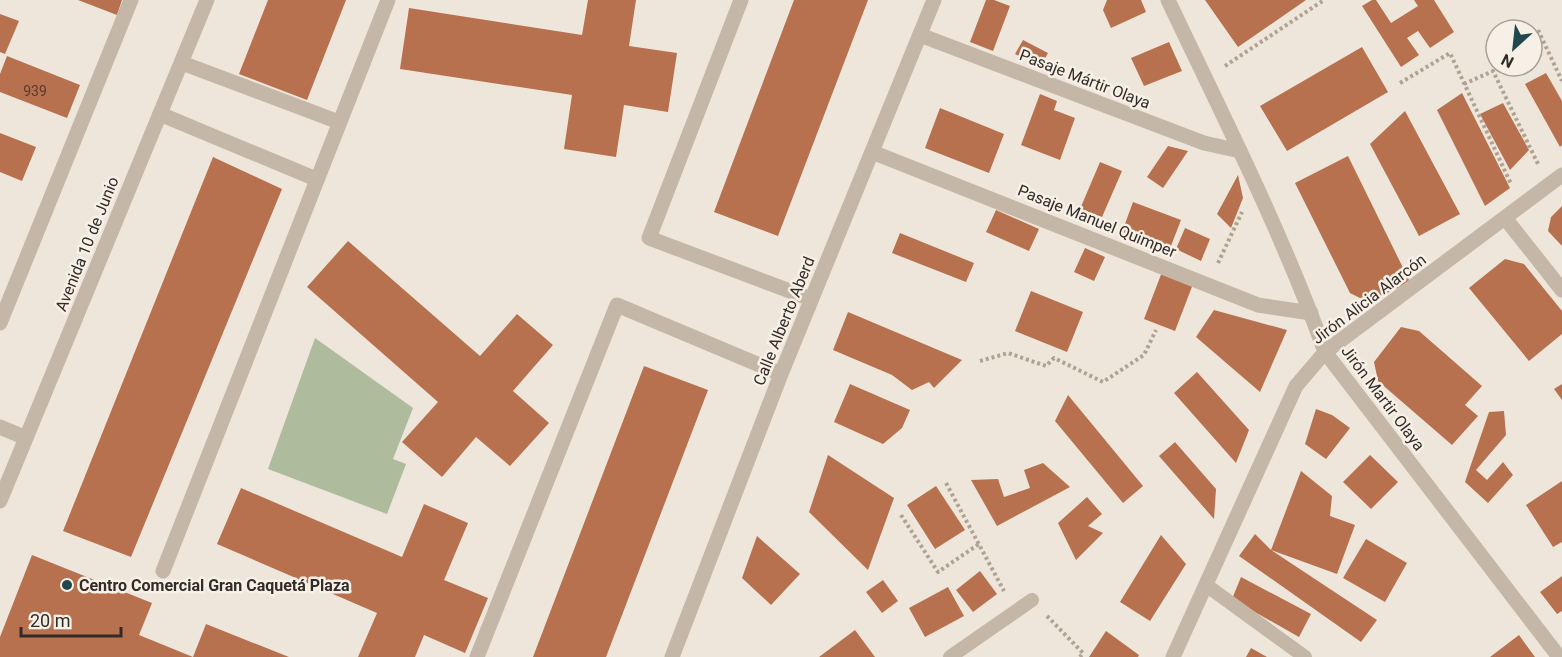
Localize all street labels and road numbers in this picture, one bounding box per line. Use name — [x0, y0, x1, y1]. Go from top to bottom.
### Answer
street label: Pasaje Mártir Olaya — [1017, 45, 1153, 113]
street label: Avenida 10 de Junio — [51, 174, 123, 314]
street label: Pasaje Manuel Quimper — [1015, 180, 1180, 262]
street label: Jirón Alicia Alarcón — [1308, 250, 1430, 348]
street label: Calle Alberto Aberd — [749, 254, 819, 388]
street label: Jirón Martir Olaya — [1337, 342, 1429, 454]

